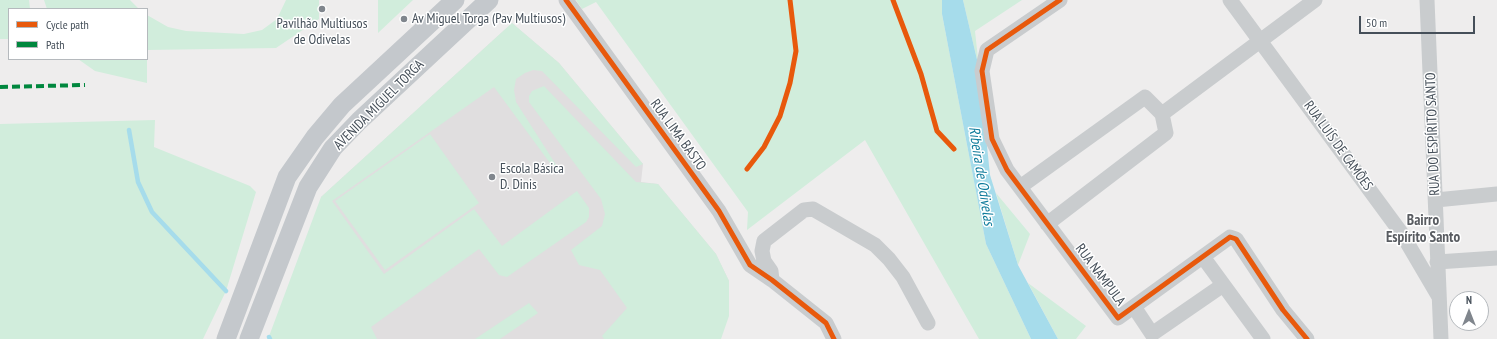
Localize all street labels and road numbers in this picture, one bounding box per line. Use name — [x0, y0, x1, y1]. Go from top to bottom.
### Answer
street label: AVENIDA MIGUEL TORGA — [330, 56, 428, 154]
street label: RUA DO ESPÍRITO SANTO — [1422, 72, 1444, 196]
street label: RUA LIMA BASTO — [647, 96, 709, 174]
street label: RUA LUÍS DE CAMÕES — [1300, 98, 1376, 194]
street label: RUA NAMPULA — [1071, 241, 1129, 309]

